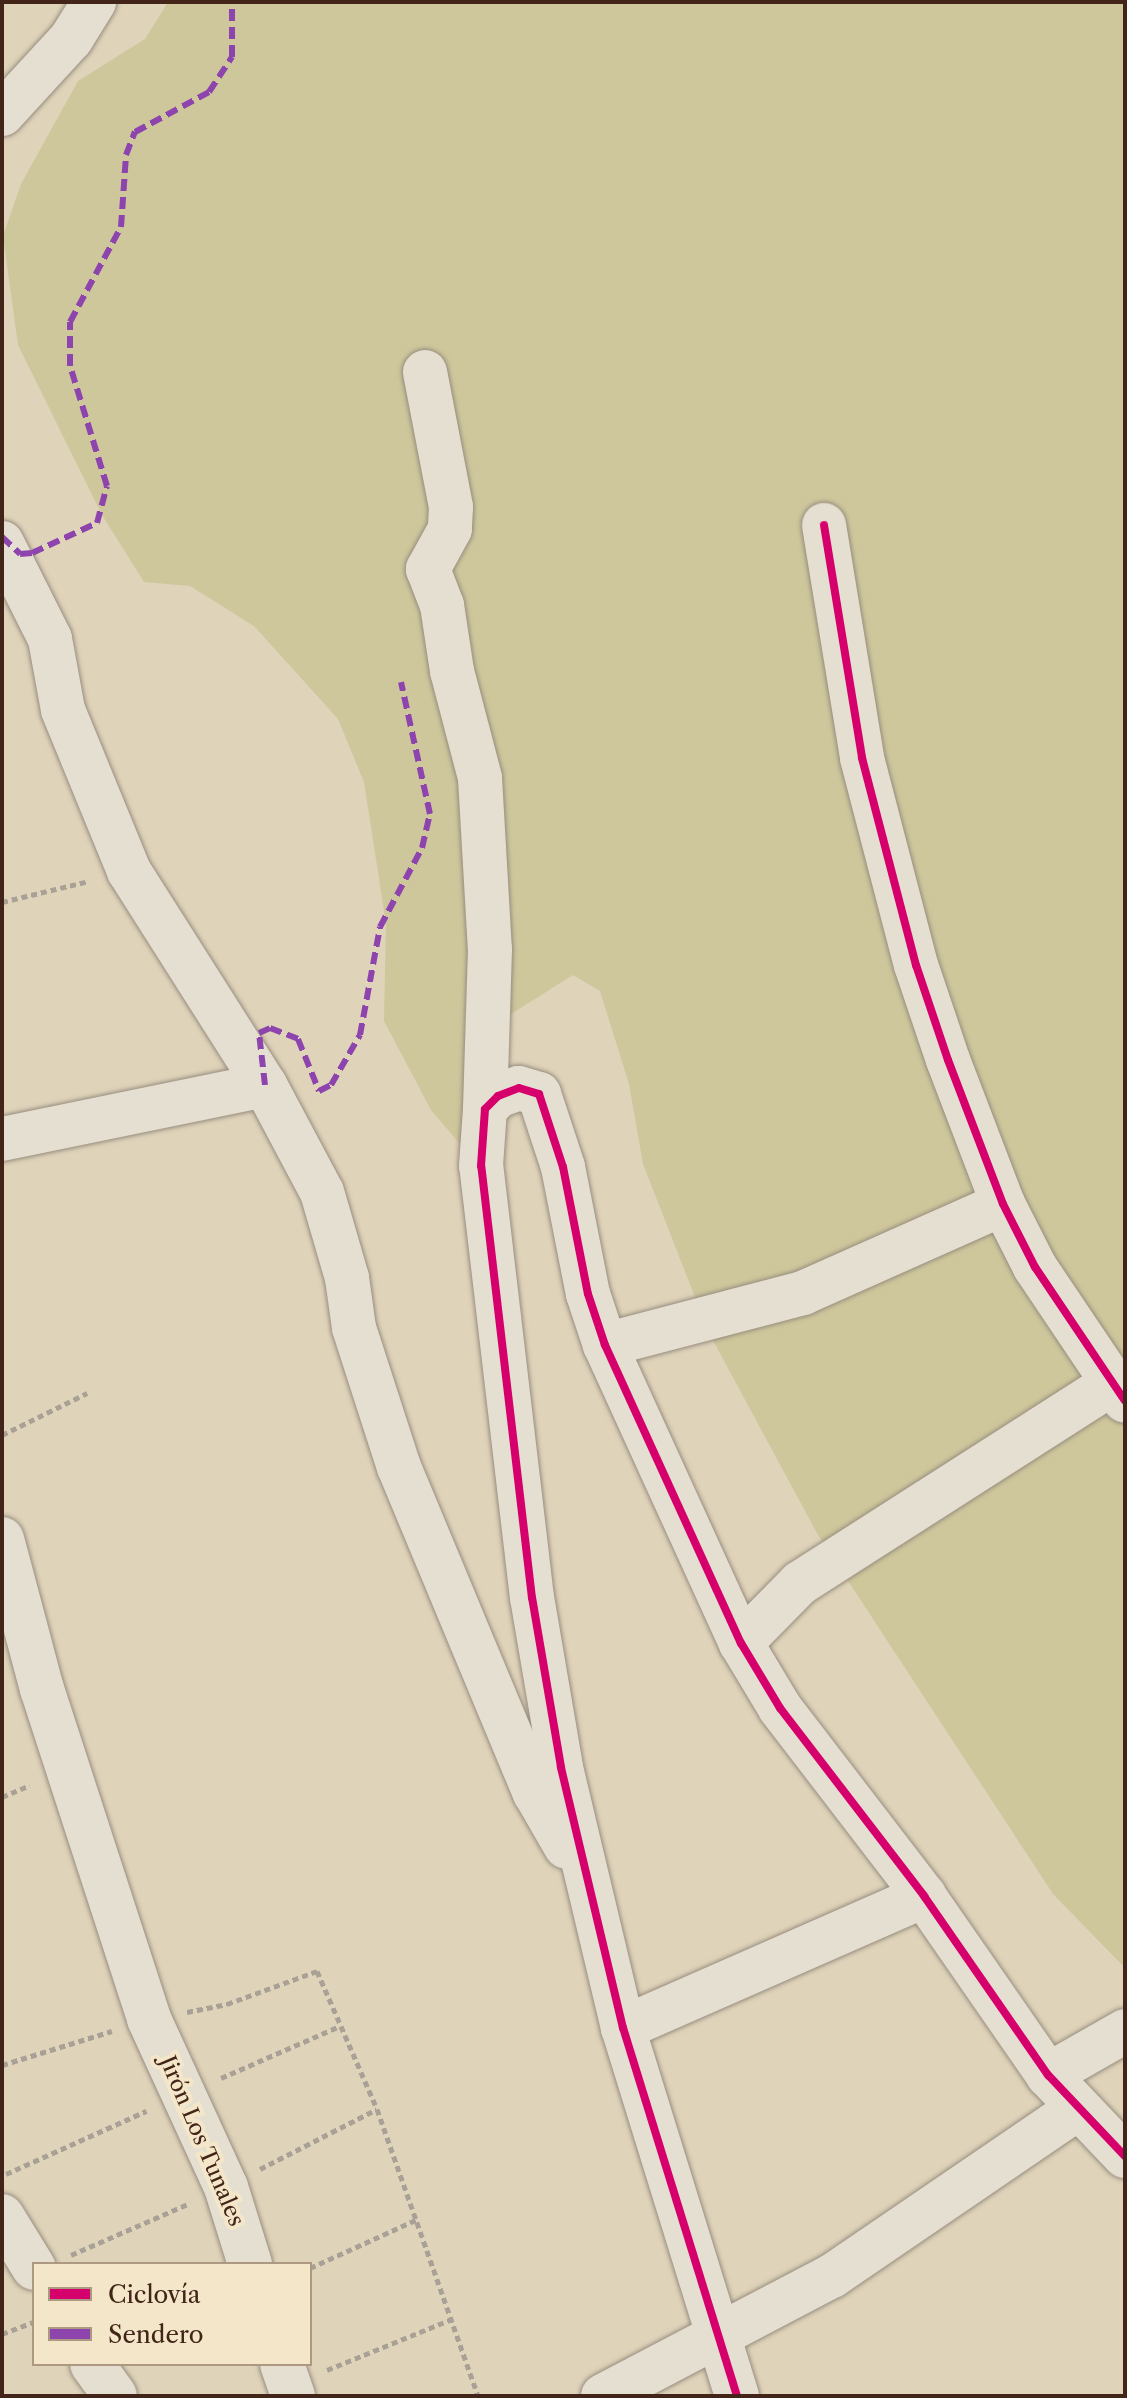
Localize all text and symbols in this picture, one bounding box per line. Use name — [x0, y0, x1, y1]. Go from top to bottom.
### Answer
street label: Jirón Los Tunales — [154, 2052, 250, 2230]
legend — [32, 2262, 312, 2366]
text: Ciclovía — [108, 2280, 201, 2309]
text: Sendero — [108, 2320, 203, 2349]

